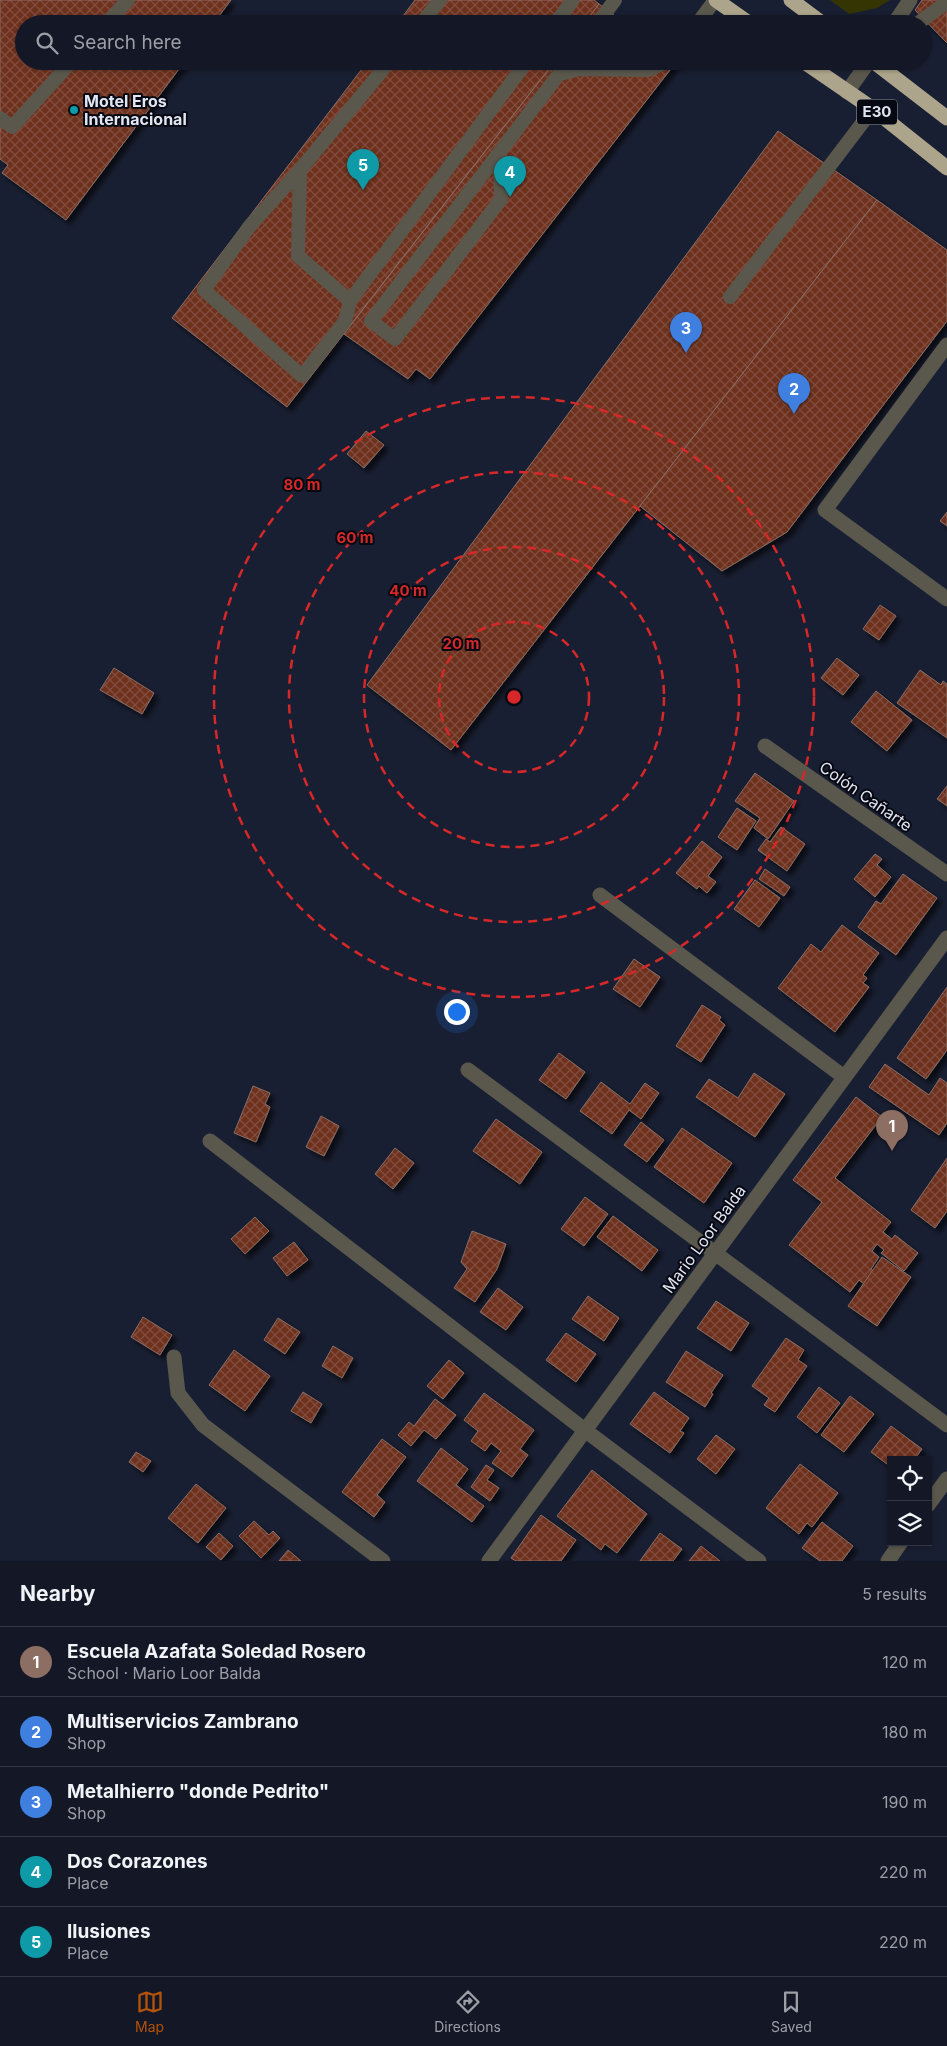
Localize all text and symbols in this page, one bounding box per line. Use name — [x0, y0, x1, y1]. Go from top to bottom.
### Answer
search box — [15, 15, 932, 70]
icon: search — [33, 29, 61, 57]
text: Search here — [73, 31, 182, 54]
place label: Motel Eros Internacional — [84, 91, 187, 129]
road number: E30 — [857, 100, 897, 124]
marker: Motel Eros Internacional — [68, 104, 80, 116]
pin: 5 — [347, 149, 379, 190]
pin: 4 — [494, 156, 526, 197]
pin: 3 — [670, 312, 702, 353]
pin: 2 — [778, 373, 810, 414]
text: 80 m — [283, 475, 321, 494]
text: 60 m — [336, 528, 374, 547]
text: 40 m — [389, 581, 427, 600]
text: 20 m — [443, 634, 479, 653]
centre of rings — [505, 688, 523, 706]
street label: Colón Cañarte — [816, 757, 916, 835]
your location — [444, 999, 470, 1025]
pin: 1 — [876, 1110, 908, 1151]
street label: Mario Loor Balda — [658, 1181, 750, 1297]
map controls — [887, 1456, 932, 1546]
button: locate — [887, 1456, 932, 1501]
button: layers — [887, 1501, 932, 1546]
text: Nearby — [20, 1581, 95, 1606]
text: 5 results — [862, 1584, 927, 1604]
text: Escuela Azafata Soledad Rosero — [67, 1640, 366, 1663]
text: 1 — [33, 1652, 39, 1672]
text: 120 m — [882, 1652, 927, 1672]
text: School · Mario Loor Balda — [67, 1663, 261, 1683]
text: Multiservicios Zambrano — [67, 1710, 299, 1733]
text: 2 — [31, 1722, 41, 1742]
text: 180 m — [882, 1722, 927, 1742]
text: Shop — [67, 1733, 106, 1753]
text: Metalhierro "donde Pedrito" — [67, 1780, 329, 1803]
text: 3 — [31, 1792, 41, 1812]
text: 190 m — [882, 1792, 927, 1812]
text: Shop — [67, 1803, 106, 1823]
text: Dos Corazones — [67, 1850, 208, 1873]
text: 4 — [31, 1862, 41, 1882]
text: 220 m — [879, 1862, 927, 1882]
text: Place — [67, 1873, 109, 1893]
text: Ilusiones — [67, 1920, 151, 1943]
text: 5 — [31, 1932, 41, 1952]
text: 220 m — [879, 1932, 927, 1952]
text: Place — [67, 1943, 109, 1963]
tab: Map — [135, 1988, 164, 2035]
tab: Directions — [434, 1988, 501, 2035]
tab: Saved — [771, 1988, 812, 2035]

